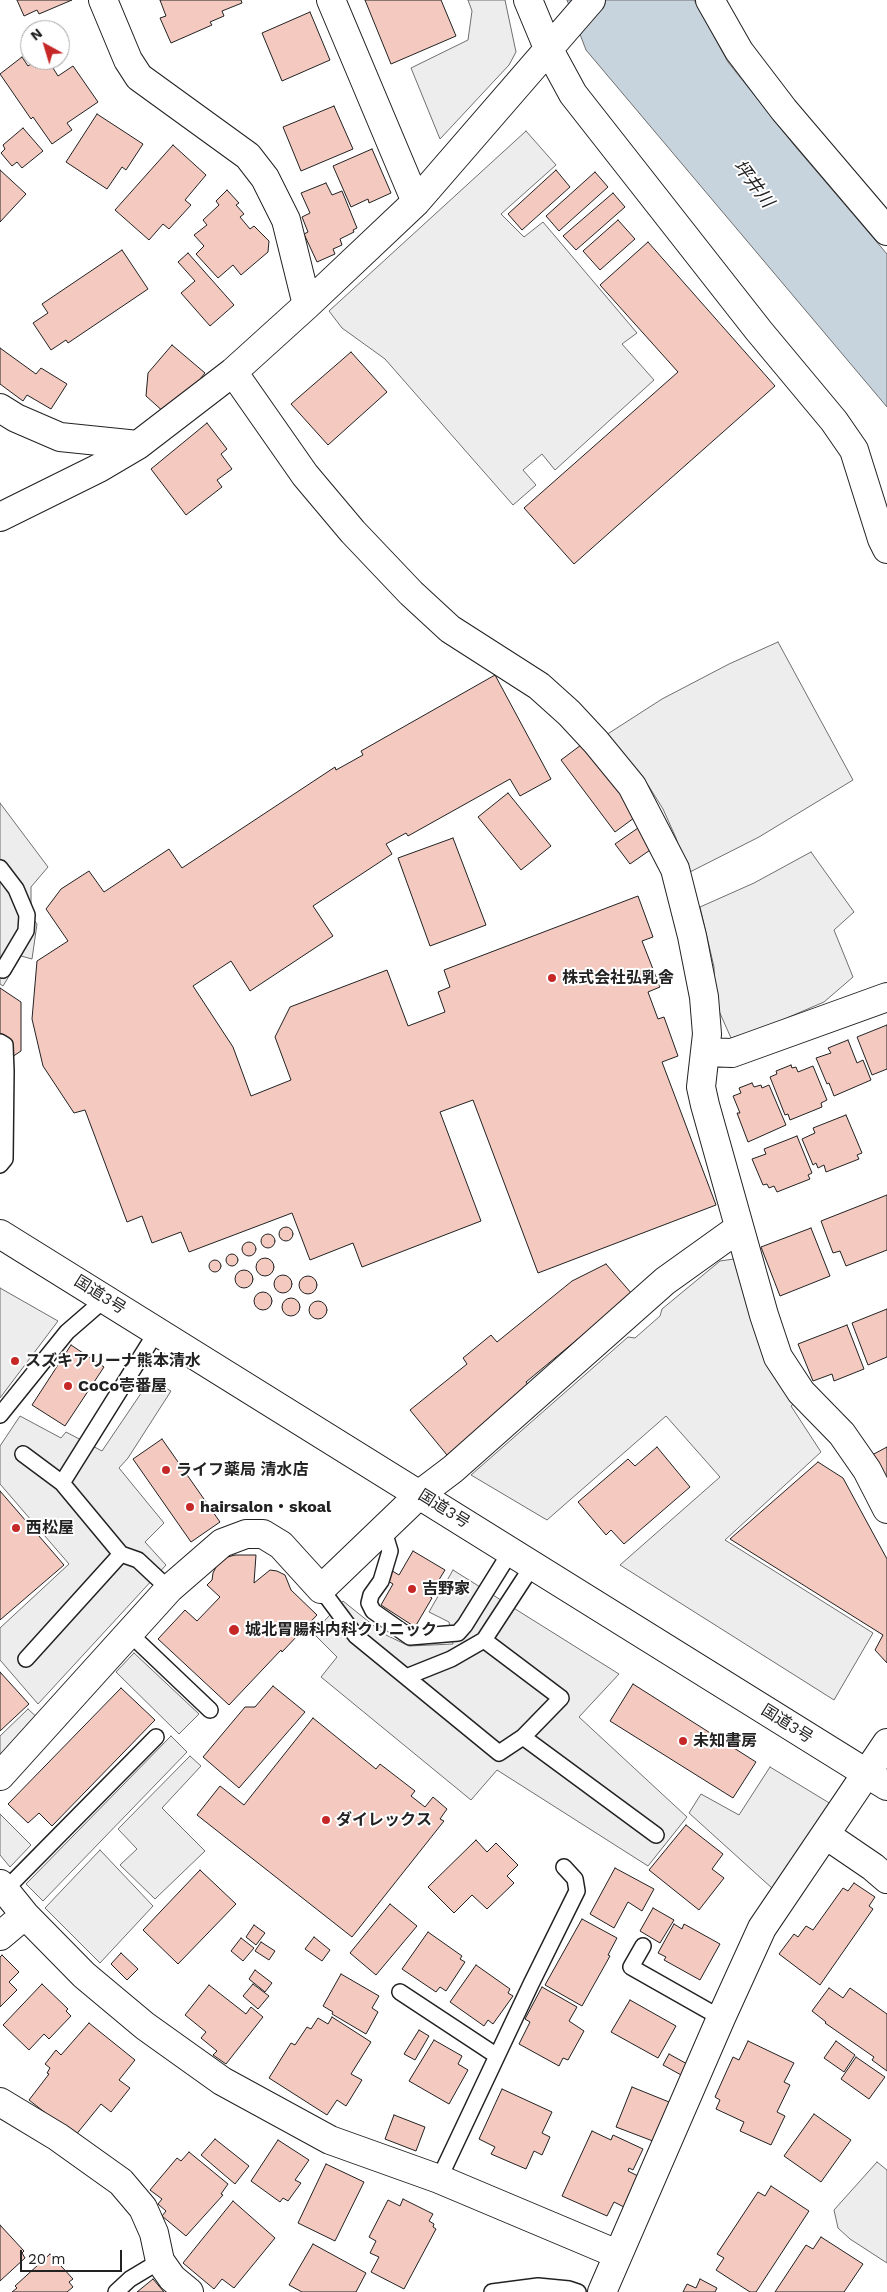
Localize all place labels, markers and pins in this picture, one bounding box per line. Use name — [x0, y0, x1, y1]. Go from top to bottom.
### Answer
place label: 株式会社弘乳舎 — [562, 968, 674, 988]
marker: 株式会社弘乳舎 — [546, 972, 558, 984]
place label: スズキアリーナ熊本清水 — [25, 1351, 201, 1371]
marker: スズキアリーナ熊本清水 — [9, 1355, 21, 1367]
place label: CoCo壱番屋 — [78, 1376, 167, 1396]
marker: CoCo壱番屋 — [62, 1380, 74, 1392]
place label: ライフ薬局 清水店 — [176, 1460, 309, 1480]
marker: ライフ薬局 清水店 — [160, 1464, 172, 1476]
place label: hairsalon・skoal — [200, 1497, 331, 1517]
marker: hairsalon・skoal — [184, 1501, 196, 1513]
place label: 西松屋 — [26, 1518, 74, 1538]
marker: 西松屋 — [10, 1522, 22, 1534]
place label: 吉野家 — [422, 1579, 470, 1599]
marker: 吉野家 — [406, 1583, 418, 1595]
place label: 城北胃腸科内科クリニック — [245, 1620, 437, 1640]
marker: 城北胃腸科内科クリニック — [227, 1623, 241, 1637]
place label: 未知書房 — [693, 1731, 757, 1751]
marker: 未知書房 — [677, 1735, 689, 1747]
place label: ダイレックス — [336, 1810, 432, 1830]
marker: ダイレックス — [320, 1814, 332, 1826]

